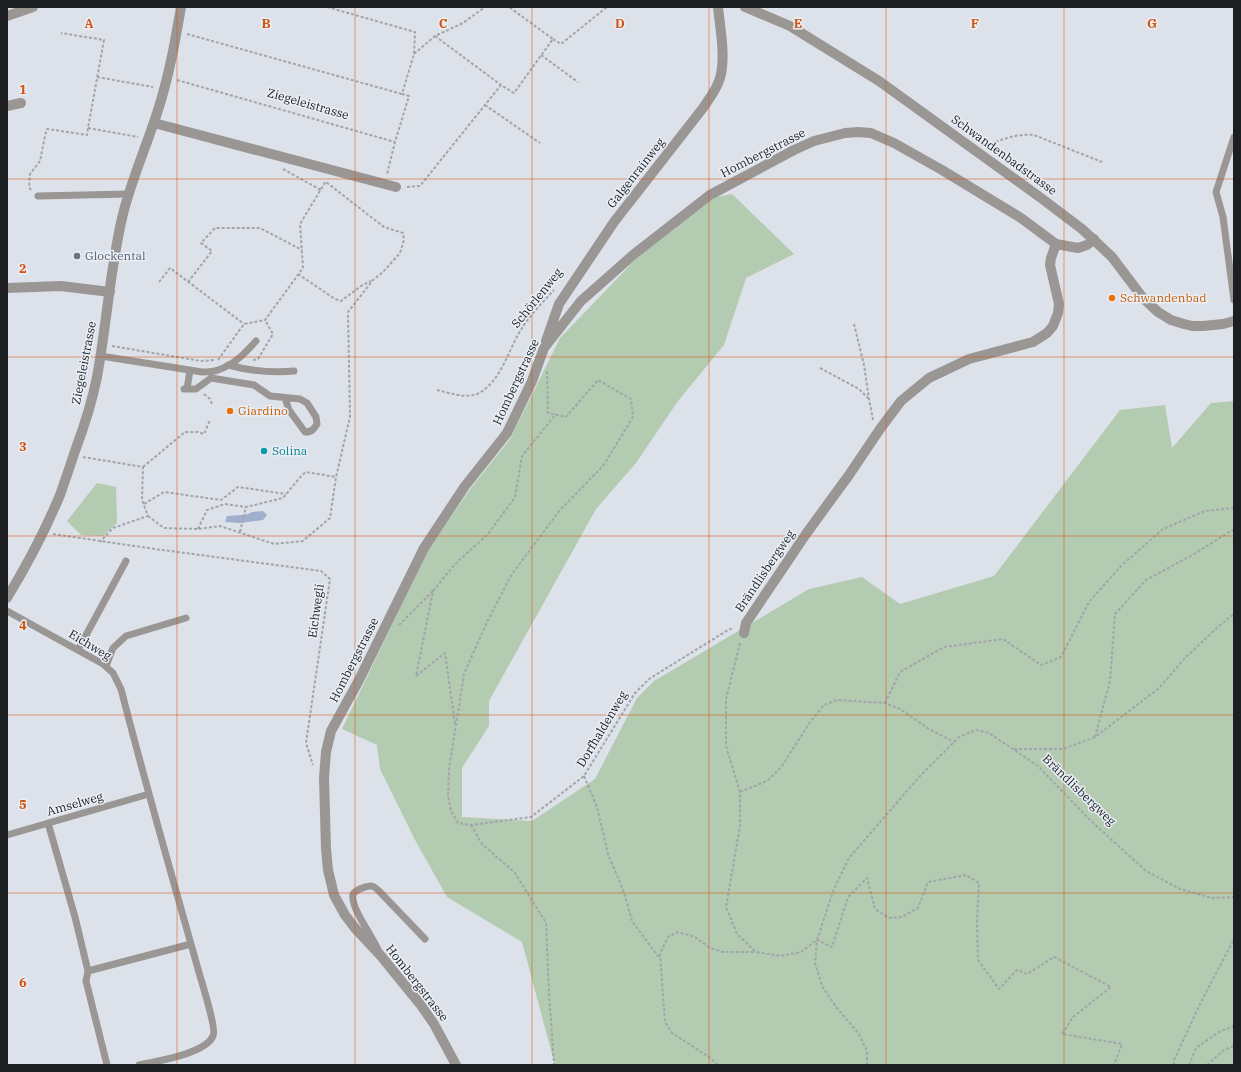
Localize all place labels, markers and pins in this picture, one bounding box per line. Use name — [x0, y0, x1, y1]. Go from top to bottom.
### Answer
place label: Glockental — [85, 248, 146, 263]
marker: Glockental — [72, 251, 82, 261]
place label: Schwandenbad — [1120, 290, 1207, 305]
marker: Schwandenbad — [1107, 293, 1117, 303]
place label: Giardino — [238, 403, 288, 418]
marker: Giardino — [225, 406, 235, 416]
place label: Solina — [272, 443, 308, 458]
marker: Solina — [259, 446, 269, 456]

